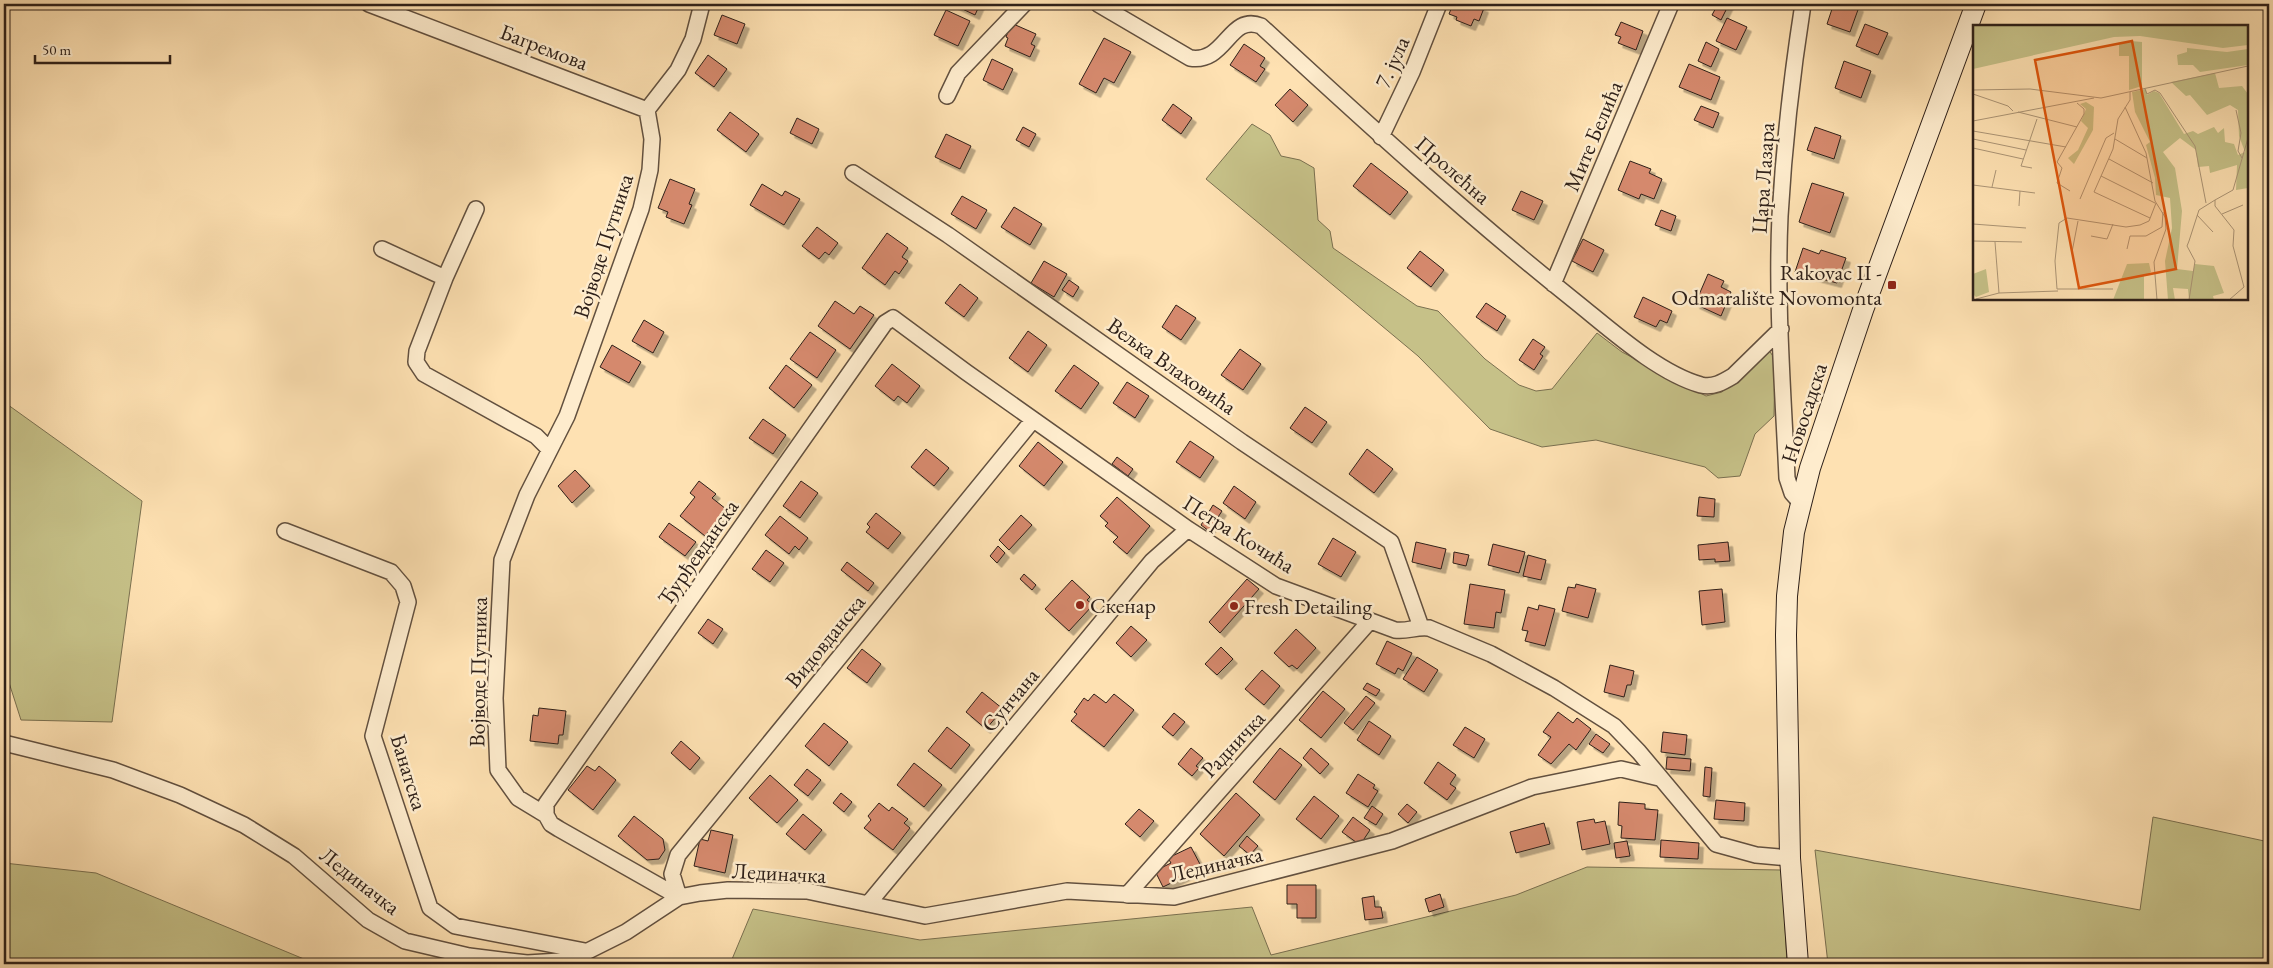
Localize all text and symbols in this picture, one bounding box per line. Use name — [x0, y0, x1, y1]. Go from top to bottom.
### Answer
street label: Багремова — [496, 17, 592, 77]
inset map — [1973, 25, 2248, 300]
street label: 7. јула — [1368, 31, 1416, 92]
scale bar — [35, 32, 170, 64]
text: 50 m — [42, 40, 71, 59]
street label: Мите Белића — [1557, 76, 1629, 196]
street label: Цара Лазара — [1745, 121, 1781, 234]
street label: Пролећна — [1409, 129, 1497, 211]
street label: Војводе Путника — [566, 170, 640, 322]
place label: Rakovac II - Odmaralište Novomonta — [1671, 258, 1882, 312]
marker: Rakovac II - Odmaralište Novomonta — [1886, 279, 1898, 291]
street label: Вељка Влаховића — [1102, 311, 1242, 421]
street label: Новосадска — [1774, 359, 1834, 467]
street label: Петра Кочића — [1178, 488, 1301, 580]
street label: Ђурђевданска — [651, 493, 745, 611]
street label: Видовданска — [778, 588, 872, 694]
place label: Скенар — [1090, 591, 1156, 620]
place label: Fresh Detailing — [1244, 592, 1373, 621]
street label: Војводе Путника — [462, 596, 494, 747]
marker: Скенар — [1074, 599, 1086, 611]
marker: Fresh Detailing — [1228, 600, 1240, 612]
street label: Сунчана — [975, 662, 1046, 738]
street label: Радничка — [1195, 704, 1272, 784]
street label: Банатска — [384, 730, 434, 814]
street label: Лединачка — [1167, 839, 1266, 889]
street label: Лединачка — [314, 840, 406, 922]
street label: Лединачка — [731, 856, 827, 890]

